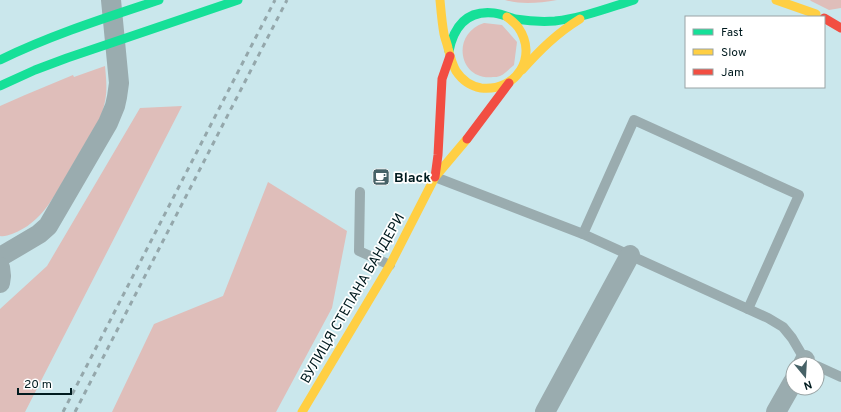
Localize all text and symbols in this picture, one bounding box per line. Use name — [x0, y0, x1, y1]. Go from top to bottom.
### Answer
legend — [685, 16, 825, 88]
text: Fast — [721, 25, 743, 41]
text: Slow — [721, 45, 747, 61]
text: Jam — [721, 65, 744, 81]
cafe icon: Black — [371, 167, 391, 187]
place label: Black — [394, 170, 431, 187]
street label: ВУЛИЦЯ СТЕПАНА БАНДЕРИ — [298, 211, 409, 387]
north arrow — [785, 356, 825, 396]
scale bar — [18, 370, 71, 396]
text: 20 m — [24, 377, 52, 393]
text: N — [802, 377, 814, 392]

